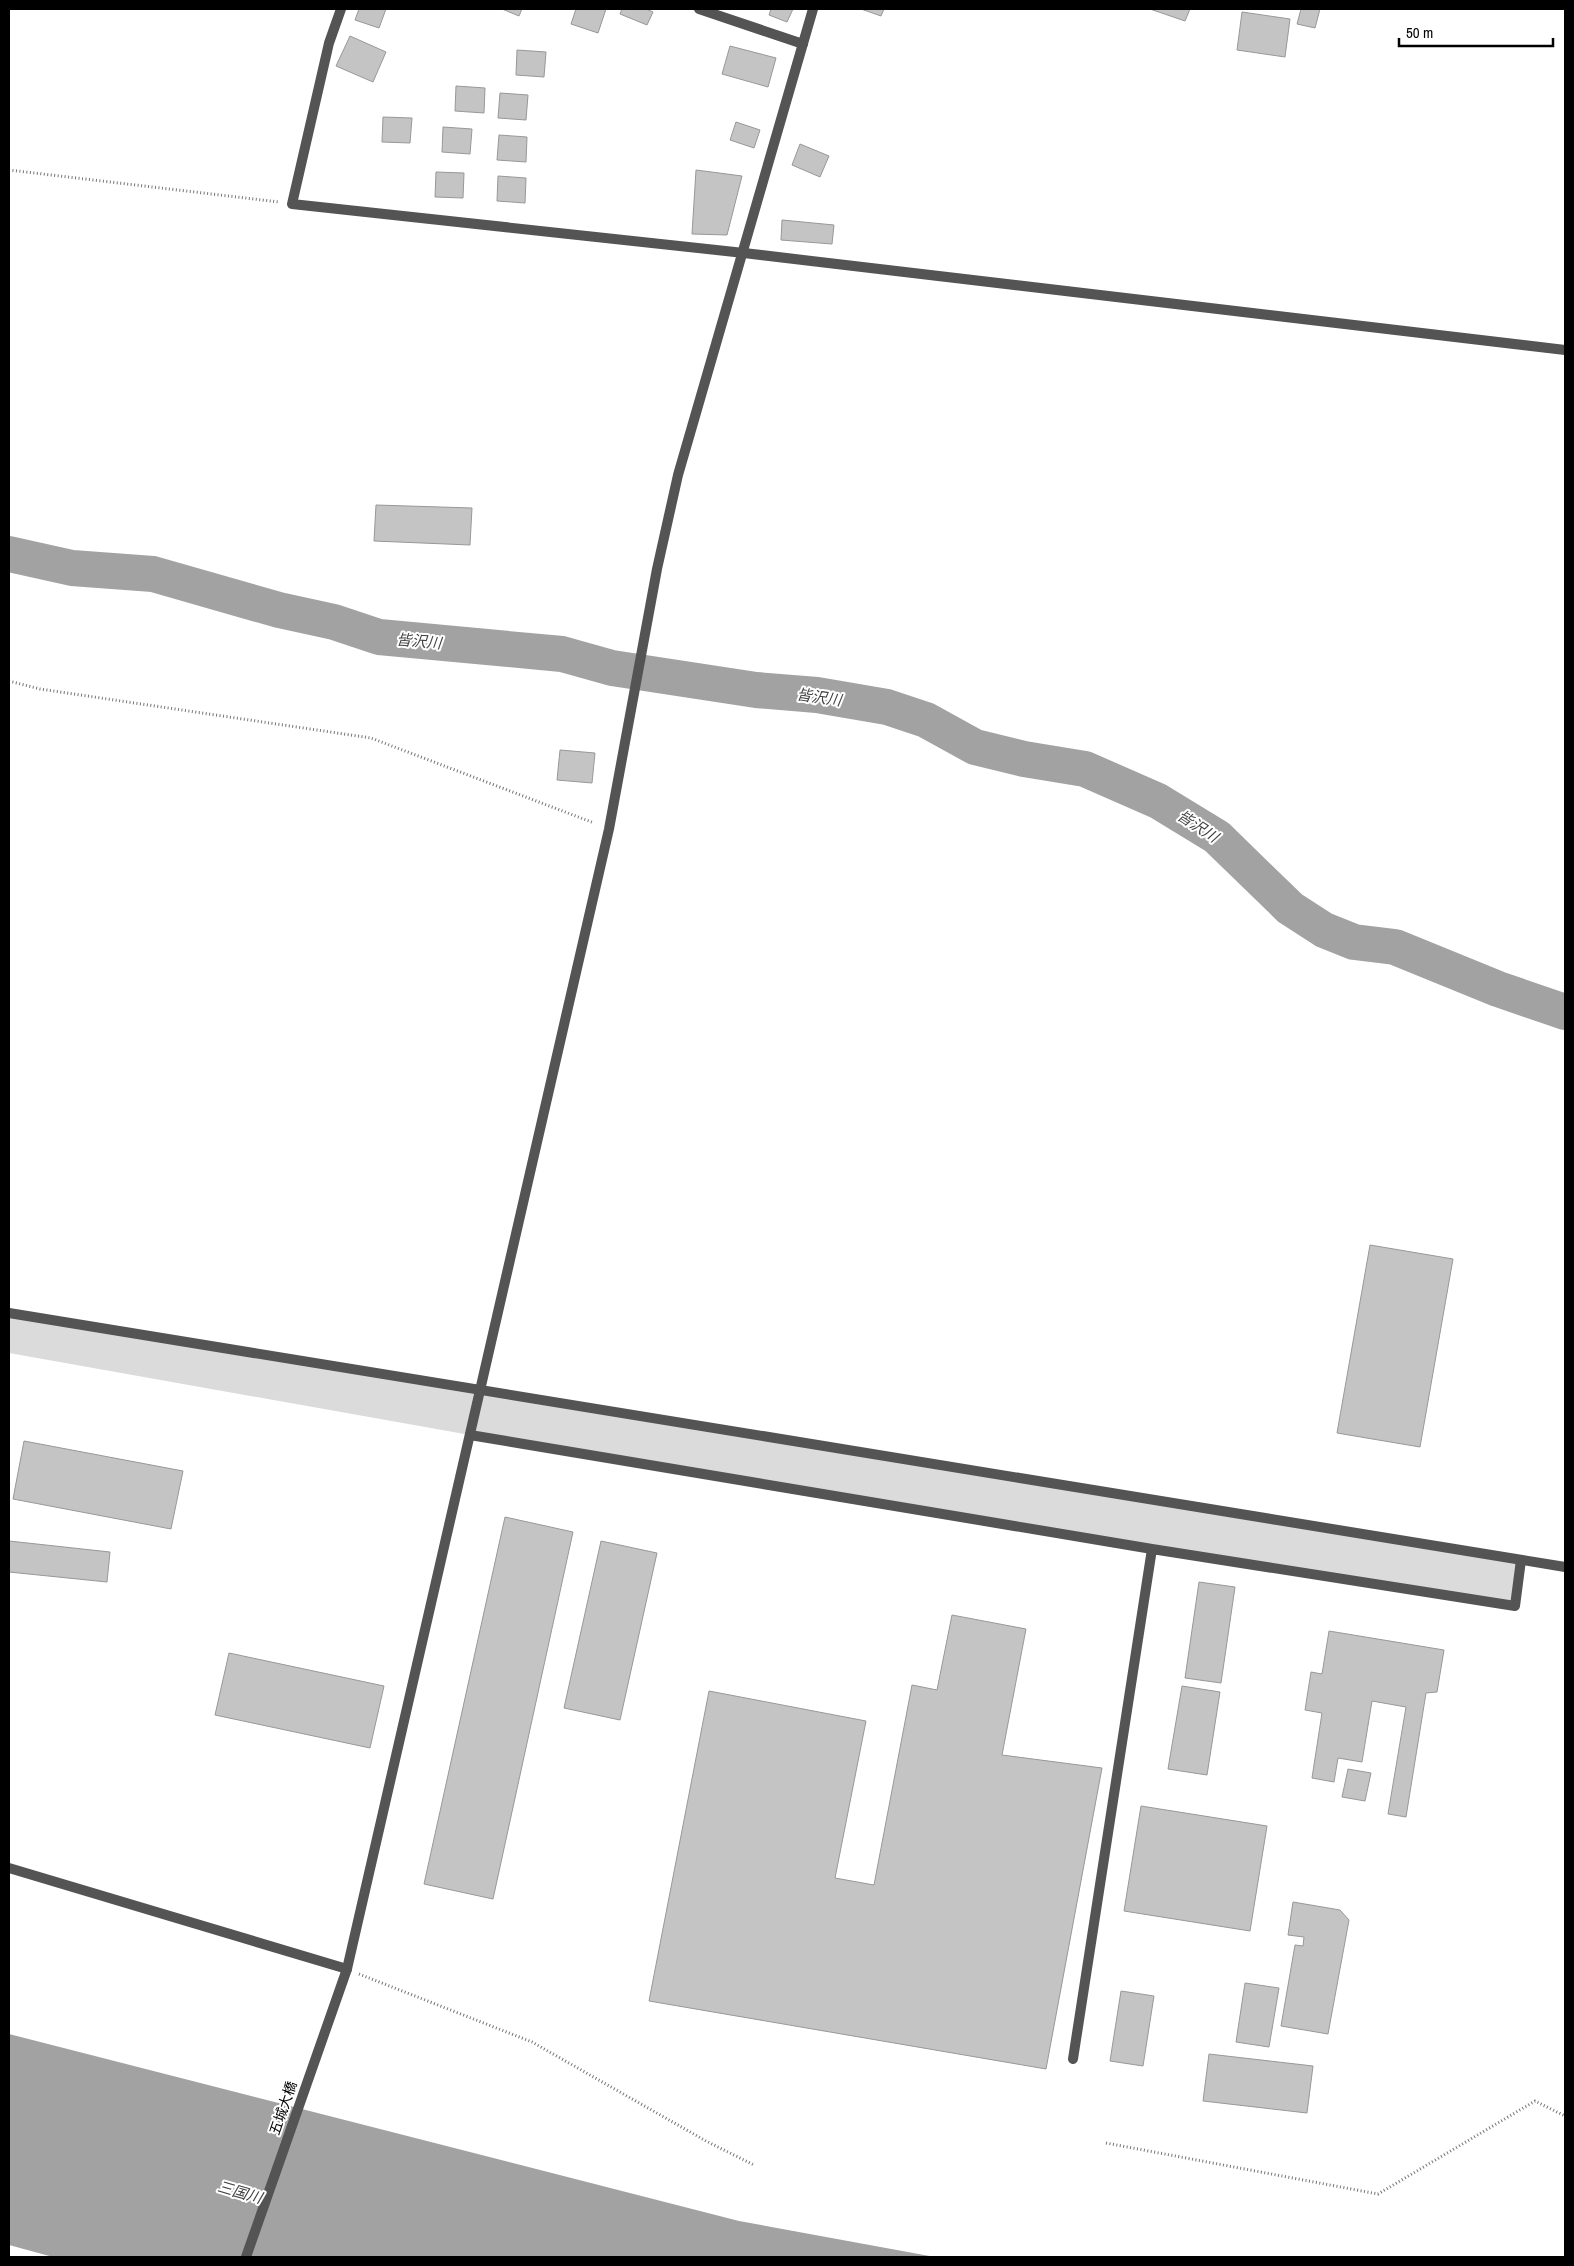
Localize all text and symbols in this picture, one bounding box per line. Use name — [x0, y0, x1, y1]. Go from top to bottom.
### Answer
scale bar — [1399, 15, 1553, 47]
text: 50 m — [1406, 22, 1433, 43]
water label: 皆沢川 — [396, 629, 444, 654]
water label: 皆沢川 — [795, 683, 845, 711]
water label: 皆沢川 — [1173, 805, 1224, 848]
street label: 五城大橋 — [265, 2079, 301, 2137]
water label: 三国川 — [215, 2176, 266, 2209]

